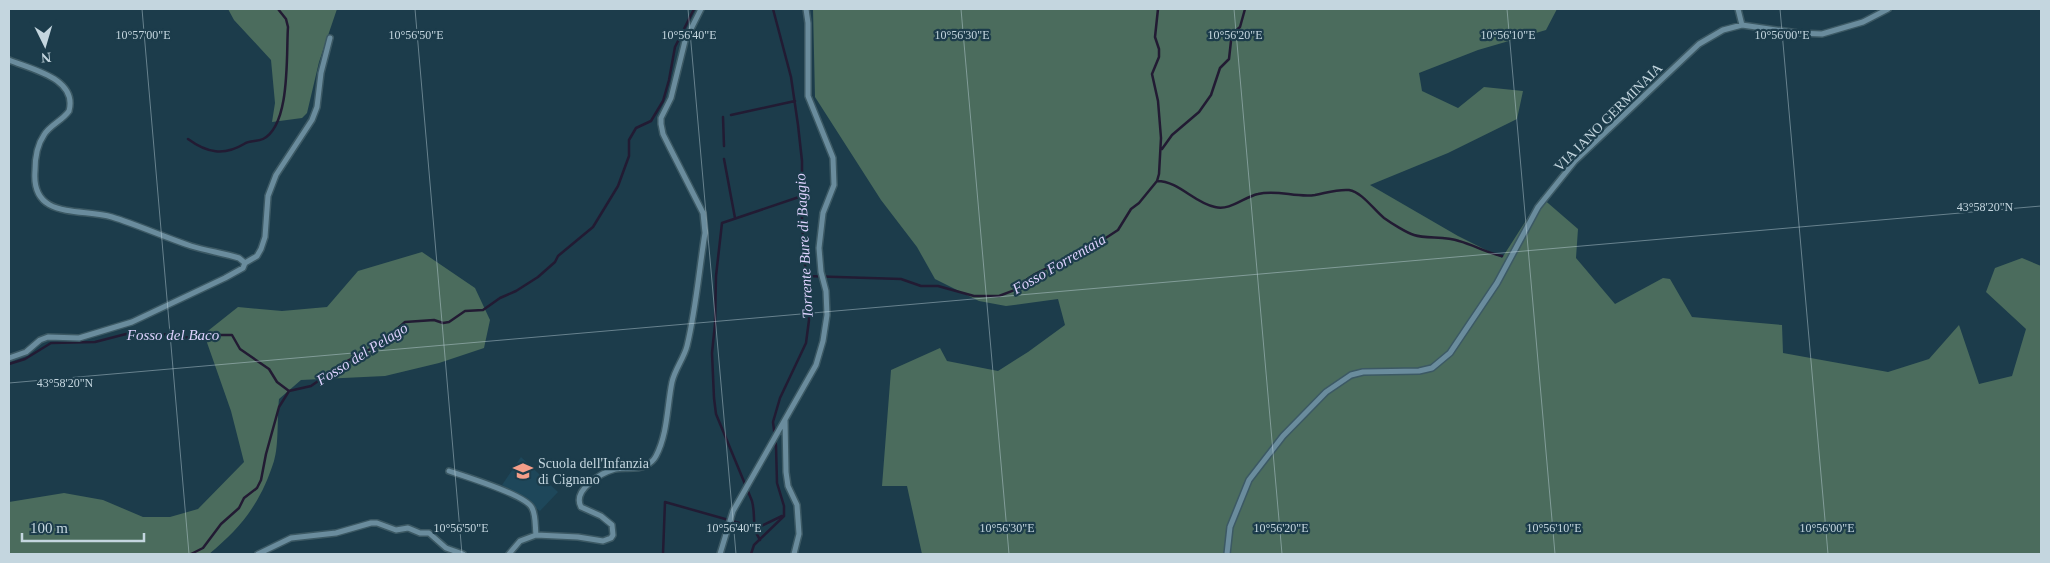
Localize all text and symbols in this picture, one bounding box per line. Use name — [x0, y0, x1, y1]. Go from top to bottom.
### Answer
north arrow — [20, 20, 70, 70]
text: 10°57'00"E — [115, 28, 171, 42]
text: 10°56'50"E — [388, 28, 444, 42]
text: 10°56'40"E — [661, 28, 717, 42]
text: 10°56'30"E — [934, 28, 990, 42]
text: 10°56'20"E — [1207, 28, 1263, 42]
text: 10°56'10"E — [1480, 28, 1536, 42]
text: 10°56'00"E — [1754, 28, 1810, 42]
text: N — [40, 50, 52, 65]
street label: VIA IANO GERMINAIA — [1551, 60, 1666, 174]
water label: Torrente Bure di Baggio — [792, 172, 816, 319]
text: 43°58'20"N — [1957, 200, 2014, 214]
water label: Fosso Forrentaia — [1009, 231, 1108, 298]
water label: Fosso del Pelago — [313, 319, 411, 389]
water label: Fosso del Baco — [126, 327, 220, 343]
text: 43°58'20"N — [37, 376, 94, 390]
place label: Scuola dell'Infanzia di Cignano — [538, 456, 650, 487]
school or university icon: Scuola dell'Infanzia di Cignano — [512, 460, 534, 482]
scale bar — [22, 510, 145, 542]
text: 100 m — [30, 520, 68, 536]
text: 10°56'50"E — [433, 521, 489, 535]
text: 10°56'40"E — [706, 521, 762, 535]
text: 10°56'30"E — [979, 521, 1035, 535]
text: 10°56'20"E — [1253, 521, 1309, 535]
text: 10°56'10"E — [1526, 521, 1582, 535]
text: 10°56'00"E — [1799, 521, 1855, 535]

